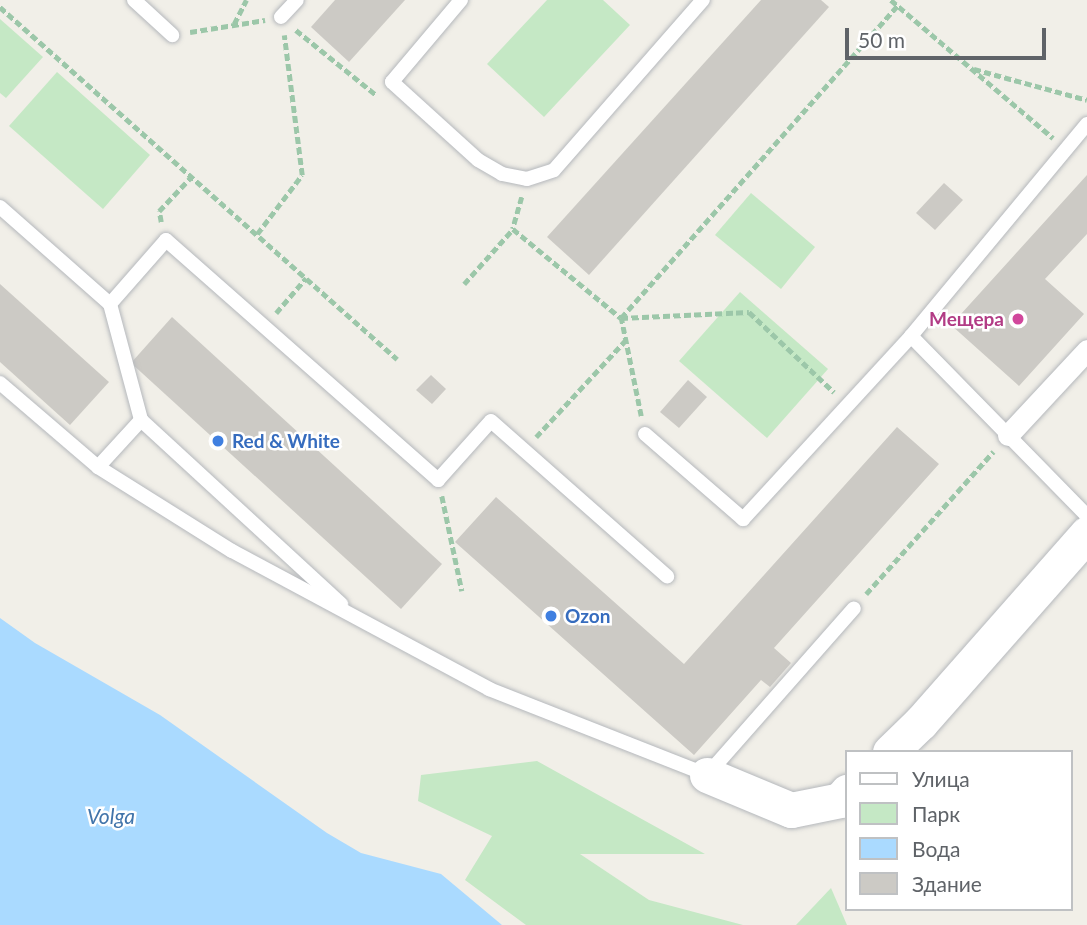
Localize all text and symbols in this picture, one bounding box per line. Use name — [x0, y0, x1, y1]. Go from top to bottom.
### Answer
scale bar — [849, 14, 1050, 58]
text: 50 m — [858, 27, 905, 52]
place label: Мещера — [929, 308, 1004, 330]
marker: Мещера — [1010, 311, 1026, 327]
place label: Red & White — [232, 430, 340, 452]
marker: Red & White — [210, 433, 226, 449]
place label: Ozon — [565, 605, 610, 627]
marker: Ozon — [543, 608, 559, 624]
legend — [846, 750, 1073, 911]
text: Улица — [912, 766, 970, 791]
text: Парк — [912, 801, 960, 826]
water label: Volga — [87, 803, 135, 829]
text: Вода — [912, 836, 960, 861]
text: Здание — [912, 871, 982, 896]

